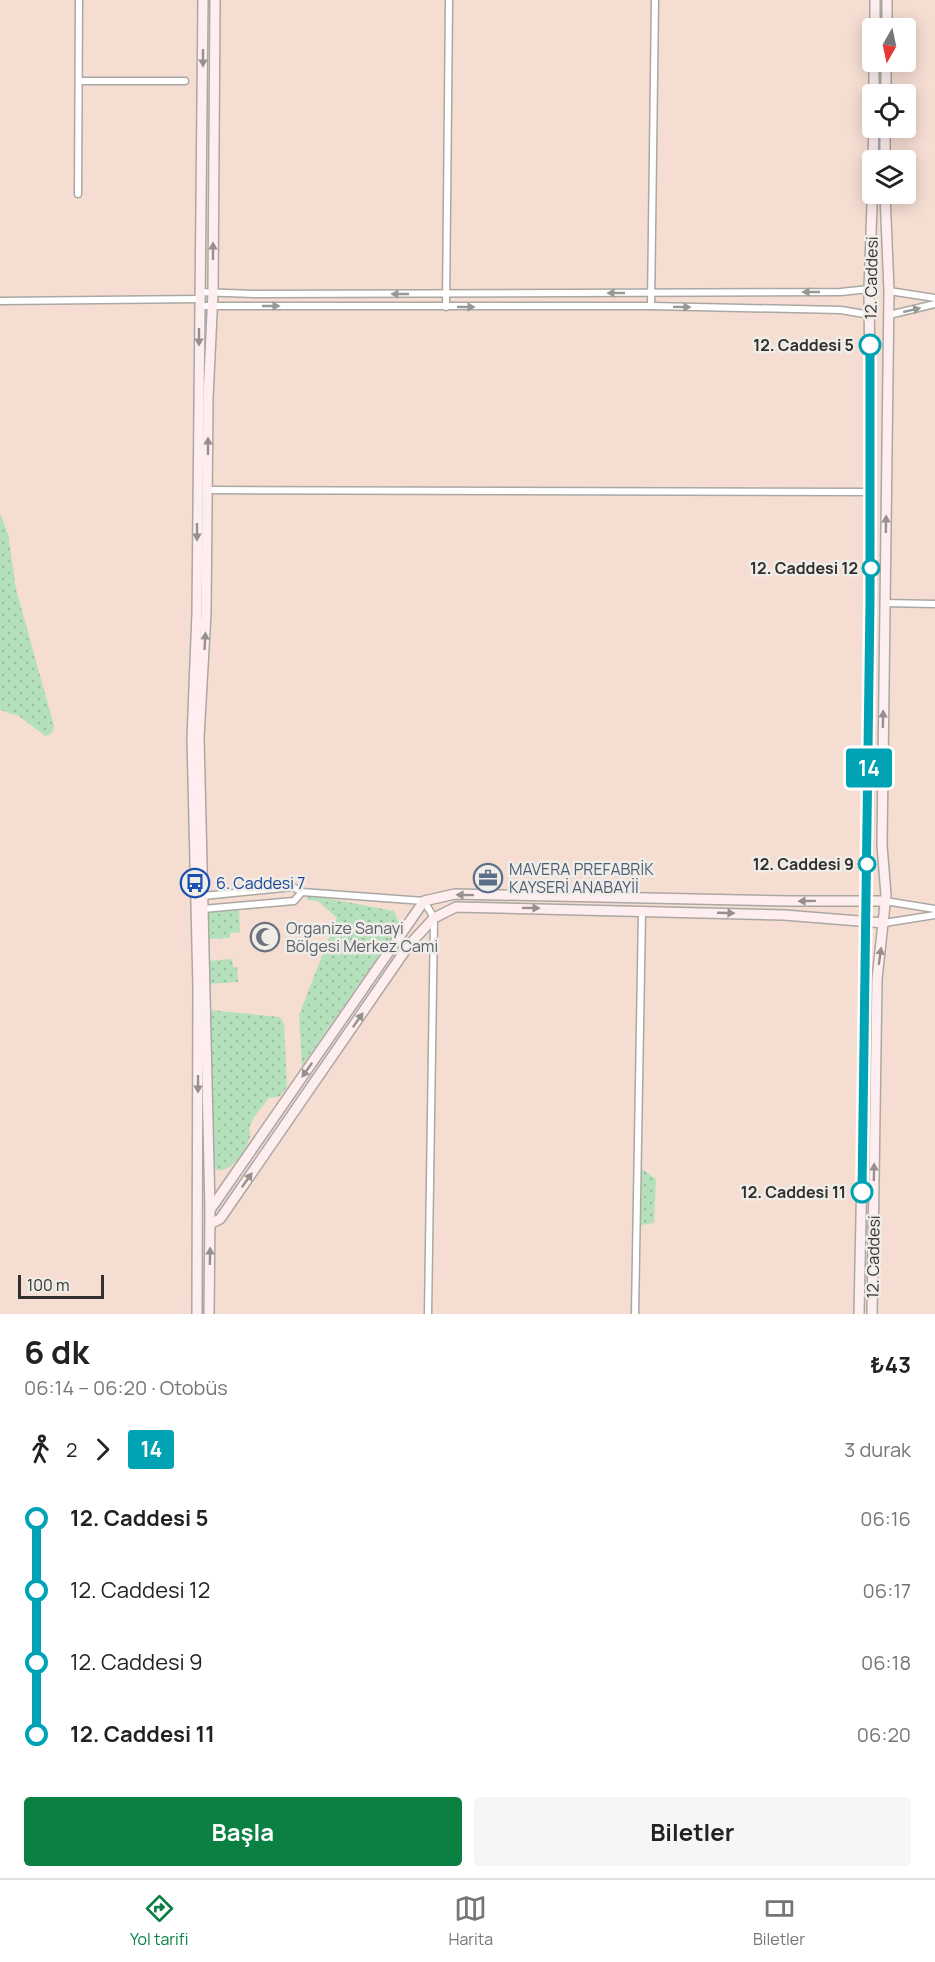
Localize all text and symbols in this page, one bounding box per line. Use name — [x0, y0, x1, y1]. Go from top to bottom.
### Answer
north arrow — [862, 18, 916, 72]
map controls — [862, 18, 916, 204]
one-way arrow — [198, 49, 208, 68]
button: locate — [862, 84, 916, 138]
button: layers — [862, 150, 916, 204]
street label: 12. Caddesi — [859, 236, 883, 320]
one-way arrow — [209, 241, 218, 260]
one-way arrow — [801, 287, 820, 297]
one-way arrow — [606, 288, 625, 298]
one-way arrow — [390, 289, 409, 299]
one-way arrow — [262, 301, 281, 311]
one-way arrow — [457, 302, 476, 312]
one-way arrow — [673, 302, 692, 311]
one-way arrow — [903, 304, 921, 314]
one-way arrow — [194, 328, 204, 347]
place label: 12. Caddesi 5 — [753, 334, 854, 356]
marker: 12. Caddesi 5 — [859, 334, 881, 356]
one-way arrow — [203, 436, 213, 455]
one-way arrow — [881, 515, 891, 534]
one-way arrow — [192, 523, 202, 542]
place label: 12. Caddesi 12 — [750, 557, 858, 579]
marker: 12. Caddesi 12 — [862, 559, 880, 577]
one-way arrow — [200, 631, 209, 650]
one-way arrow — [878, 710, 888, 729]
line badge: 14 — [842, 748, 896, 788]
text: 14 — [858, 754, 880, 782]
place label: 12. Caddesi 9 — [753, 853, 854, 875]
marker: 12. Caddesi 9 — [858, 855, 876, 873]
place label: MAVERA PREFABRİK KAYSERİ ANABAYİİ — [509, 858, 654, 898]
office icon: MAVERA PREFABRİK KAYSERİ ANABAYİİ — [472, 862, 504, 894]
bus stop icon: 6. Caddesi 7 — [179, 867, 211, 899]
place label: 6. Caddesi 7 — [216, 872, 305, 894]
one-way arrow — [455, 890, 474, 899]
one-way arrow — [797, 896, 816, 906]
one-way arrow — [522, 904, 541, 913]
one-way arrow — [717, 909, 736, 918]
place label: Organize Sanayi Bölgesi Merkez Cami — [286, 917, 438, 957]
mosque icon: Organize Sanayi Bölgesi Merkez Cami — [249, 921, 281, 953]
one-way arrow — [875, 946, 884, 965]
one-way arrow — [352, 1012, 364, 1028]
one-way arrow — [302, 1062, 313, 1078]
one-way arrow — [193, 1075, 203, 1094]
one-way arrow — [869, 1162, 879, 1181]
one-way arrow — [241, 1173, 253, 1189]
place label: 12. Caddesi 11 — [741, 1181, 846, 1203]
marker: 12. Caddesi 11 — [851, 1181, 873, 1203]
street label: 12. Caddesi — [861, 1215, 885, 1299]
one-way arrow — [205, 1246, 215, 1265]
scale bar — [18, 1272, 104, 1300]
text: 100 m — [27, 1274, 70, 1296]
text: 6 dk — [24, 1329, 89, 1374]
text: ₺43 — [870, 1350, 911, 1380]
text: 06:14 – 06:20 · Otobüs — [24, 1374, 228, 1401]
icon: walk — [24, 1433, 57, 1466]
icon: forward — [86, 1433, 119, 1466]
text: 14 — [140, 1435, 162, 1463]
text: 2 — [66, 1436, 77, 1463]
text: 3 durak — [844, 1436, 911, 1463]
text: 12. Caddesi 5 — [70, 1503, 209, 1533]
text: 06:16 — [860, 1505, 911, 1532]
text: 12. Caddesi 12 — [70, 1575, 210, 1605]
text: 06:17 — [863, 1577, 911, 1604]
text: 12. Caddesi 9 — [70, 1647, 203, 1677]
text: 06:18 — [861, 1649, 911, 1676]
text: 12. Caddesi 11 — [70, 1719, 215, 1749]
text: 06:20 — [857, 1721, 911, 1748]
button: Başla — [24, 1797, 462, 1866]
button: Biletler — [474, 1797, 911, 1866]
tab: Yol tarifi — [130, 1892, 188, 1950]
tab: Harita — [448, 1892, 493, 1950]
tab: Biletler — [753, 1892, 805, 1950]

